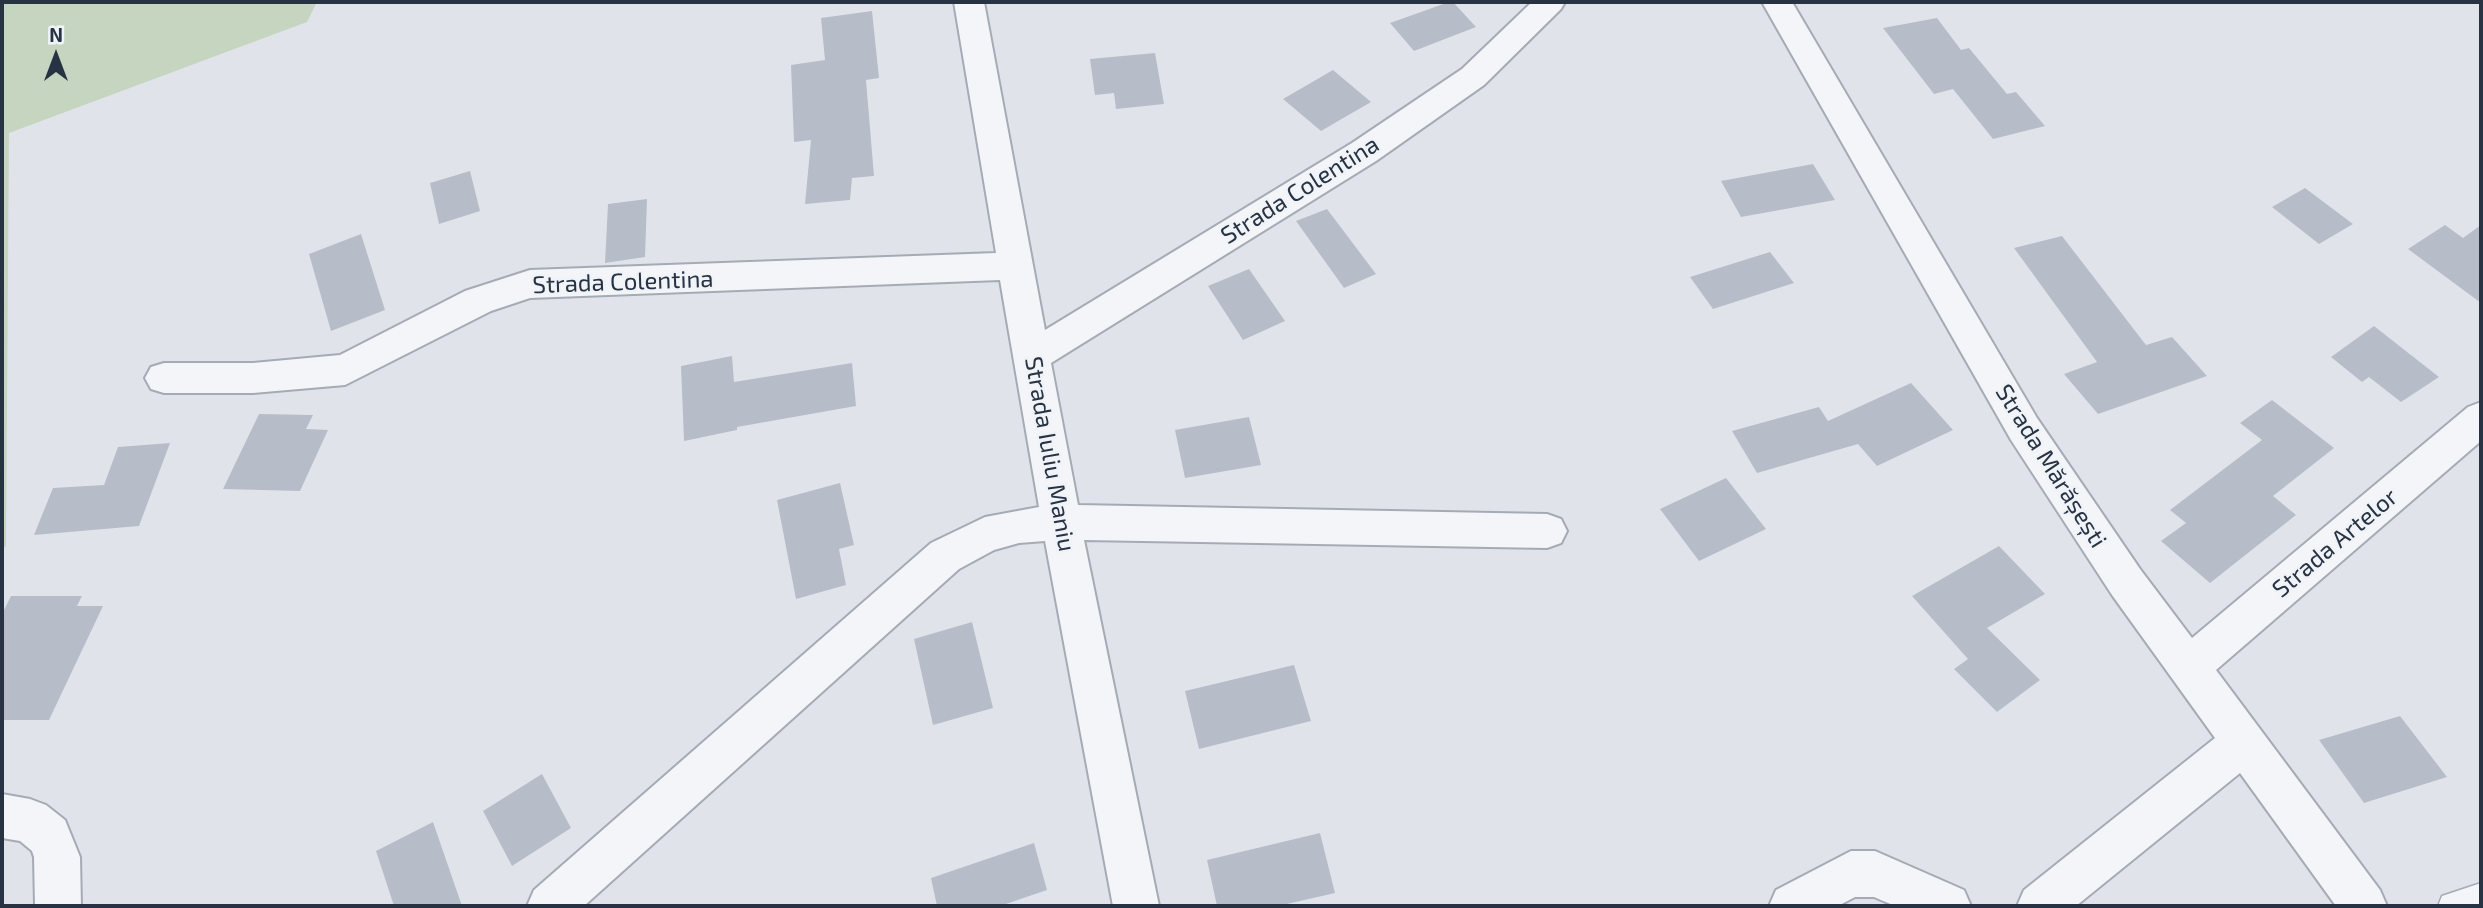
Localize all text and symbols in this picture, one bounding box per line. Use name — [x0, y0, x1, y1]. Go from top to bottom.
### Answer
north arrow — [21, 21, 91, 91]
text: N — [49, 23, 63, 46]
street label: Strada Colentina — [1216, 130, 1384, 250]
street label: Strada Colentina — [532, 264, 714, 300]
street label: Strada Iuliu Maniu — [1019, 354, 1081, 554]
street label: Strada Mărășești — [1989, 379, 2113, 553]
street label: Strada Artelor — [2267, 482, 2403, 604]

